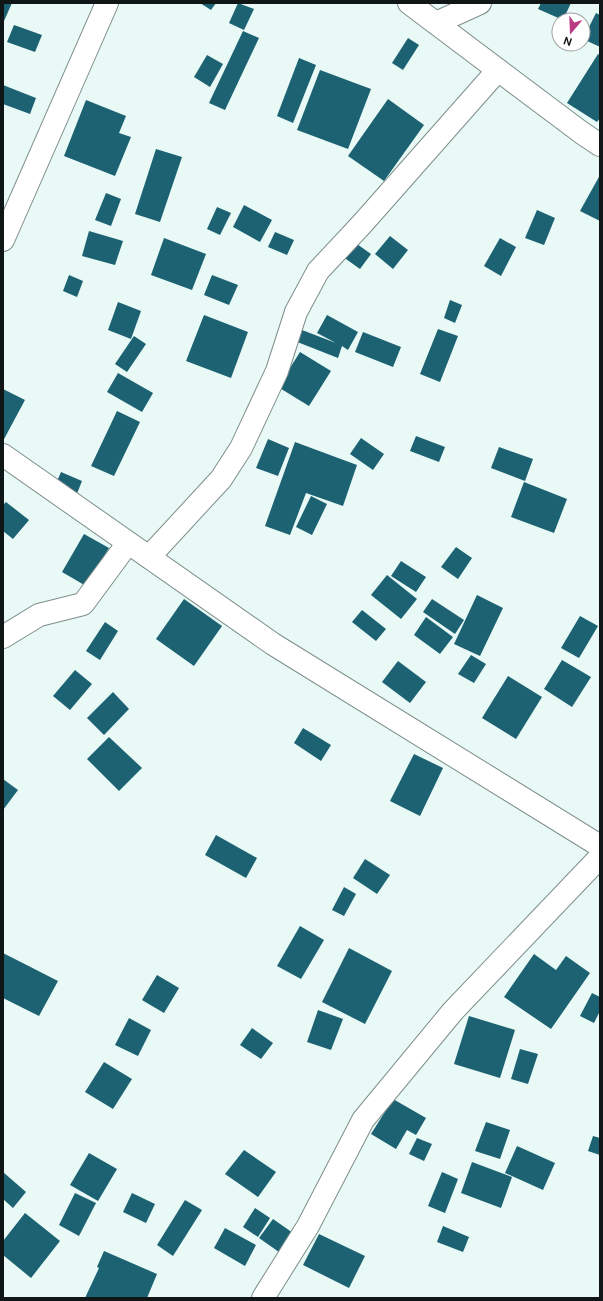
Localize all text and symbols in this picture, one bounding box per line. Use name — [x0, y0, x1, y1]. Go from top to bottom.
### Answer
north arrow — [551, 12, 591, 52]
text: N — [562, 34, 574, 49]

